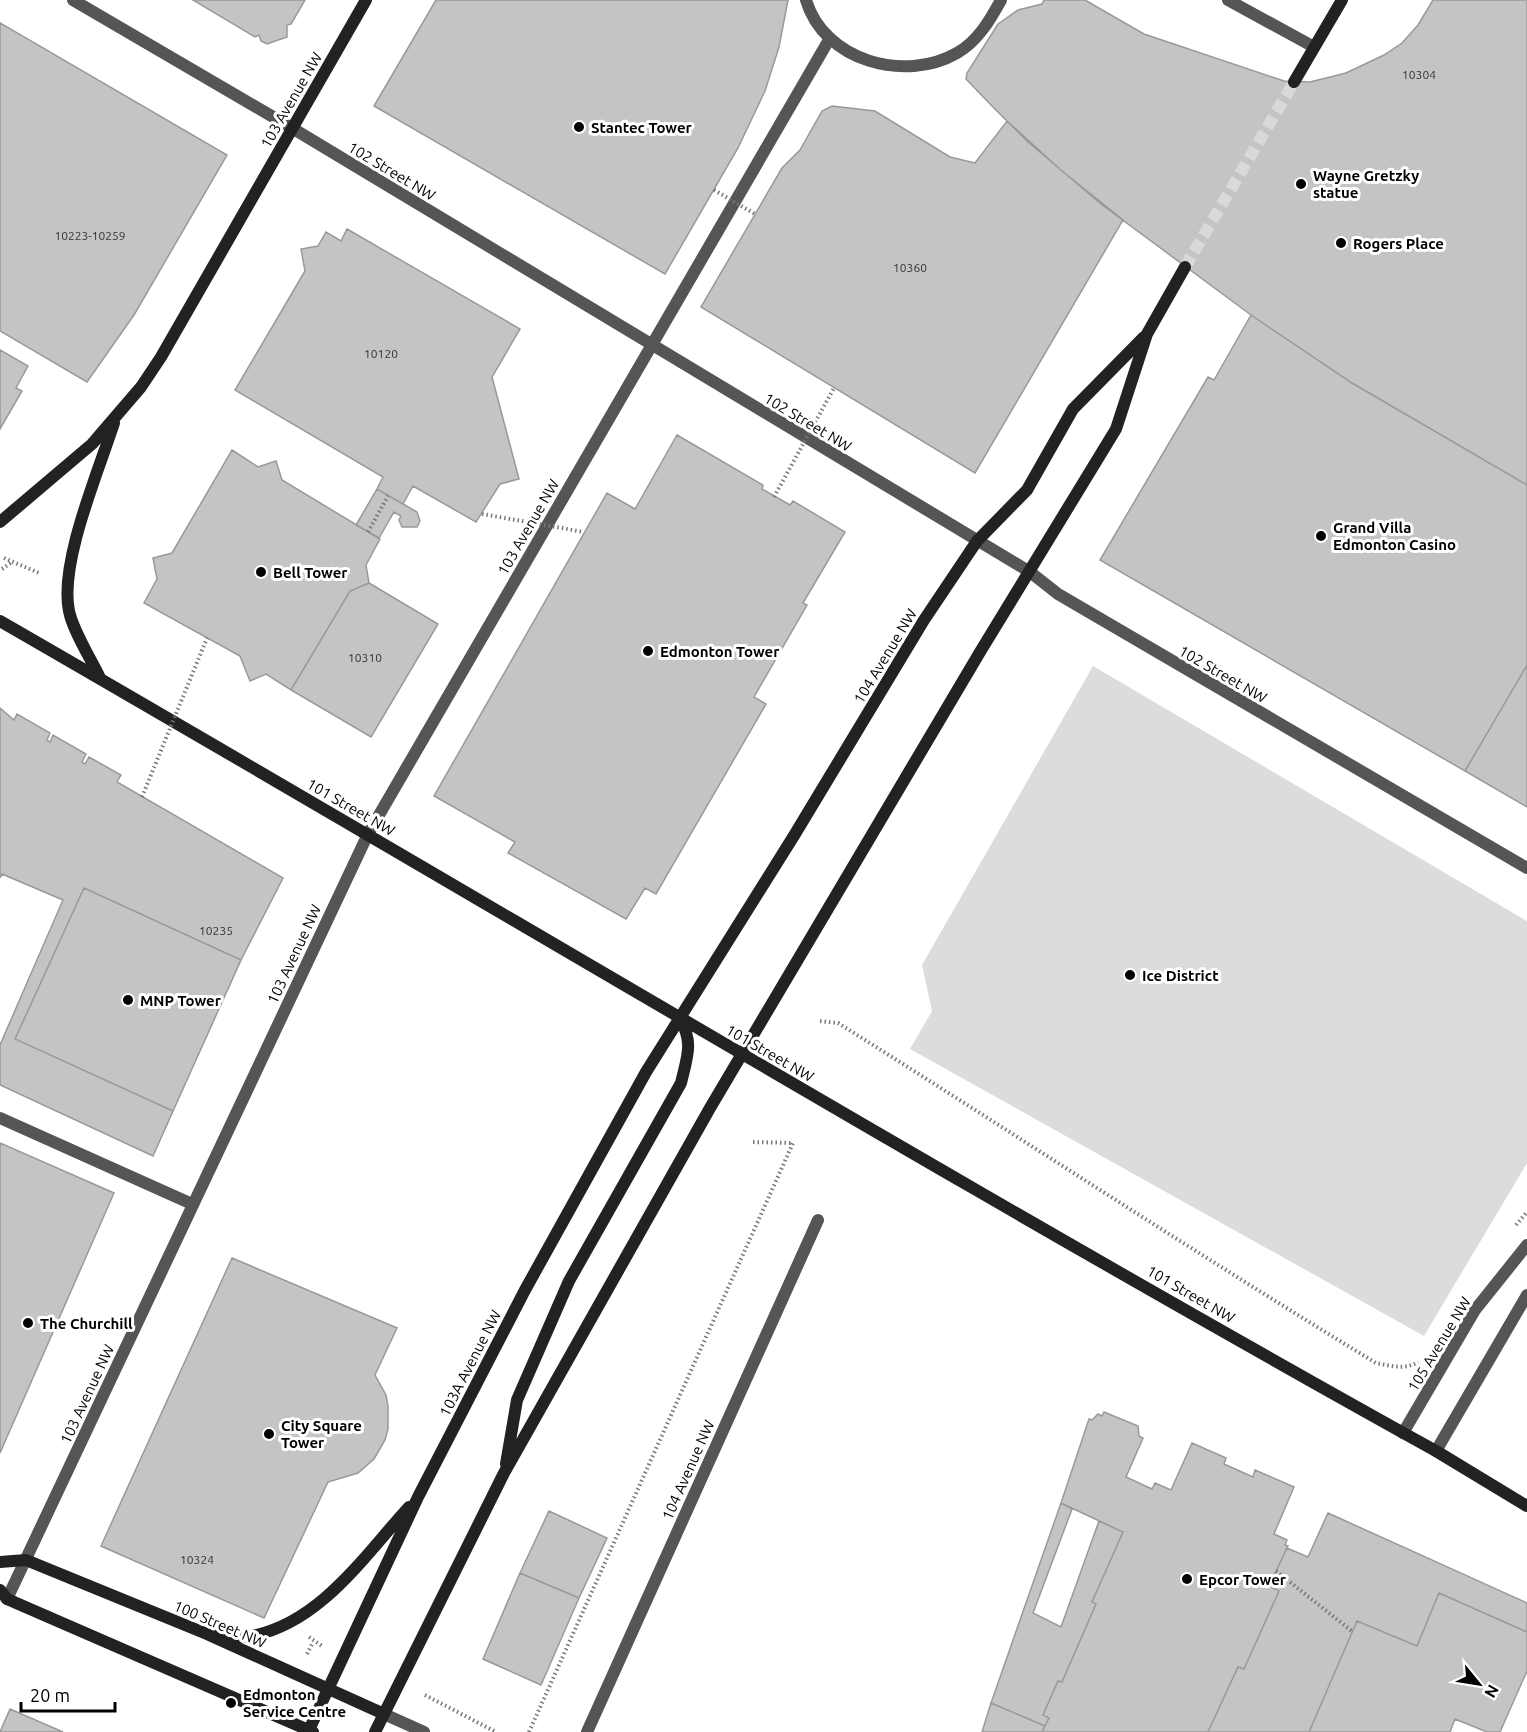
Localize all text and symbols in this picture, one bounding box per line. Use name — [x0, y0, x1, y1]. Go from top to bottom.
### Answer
street label: 103 Avenue NW — [257, 49, 325, 151]
house number: 10304 — [1402, 68, 1436, 81]
place label: Stantec Tower — [591, 119, 693, 136]
marker: Stantec Tower — [572, 120, 586, 134]
street label: 102 Street NW — [345, 138, 439, 204]
place label: Wayne Gretzky statue — [1313, 167, 1419, 201]
marker: Wayne Gretzky statue — [1294, 177, 1308, 191]
house number: 10223-10259 — [54, 229, 126, 242]
place label: Rogers Place — [1353, 235, 1444, 252]
marker: Rogers Place — [1334, 236, 1348, 250]
house number: 10360 — [893, 261, 927, 274]
house number: 10120 — [364, 347, 398, 360]
street label: 102 Street NW — [761, 389, 855, 455]
street label: 103 Avenue NW — [494, 476, 562, 578]
place label: Grand Villa Edmonton Casino — [1333, 519, 1456, 553]
marker: Grand Villa Edmonton Casino — [1314, 529, 1328, 543]
place label: Bell Tower — [273, 564, 348, 581]
marker: Bell Tower — [254, 565, 268, 579]
street label: 104 Avenue NW — [850, 605, 920, 706]
street label: 102 Street NW — [1176, 642, 1270, 706]
place label: Edmonton Tower — [660, 643, 780, 660]
marker: Edmonton Tower — [641, 644, 655, 658]
house number: 10310 — [348, 651, 382, 664]
street label: 101 Street NW — [304, 775, 398, 839]
street label: 103 Avenue NW — [264, 902, 324, 1006]
house number: 10235 — [199, 924, 233, 937]
place label: Ice District — [1142, 967, 1219, 984]
marker: Ice District — [1123, 968, 1137, 982]
place label: MNP Tower — [140, 992, 222, 1009]
marker: MNP Tower — [121, 993, 135, 1007]
street label: 101 Street NW — [723, 1021, 817, 1085]
street label: 101 Street NW — [1144, 1262, 1238, 1326]
street label: 105 Avenue NW — [1404, 1293, 1474, 1394]
street label: 103A Avenue NW — [436, 1307, 504, 1419]
place label: The Churchill — [40, 1315, 133, 1332]
marker: The Churchill — [21, 1316, 35, 1330]
street label: 103 Avenue NW — [57, 1342, 117, 1446]
place label: City Square Tower — [281, 1417, 362, 1451]
street label: 104 Avenue NW — [658, 1417, 718, 1522]
marker: City Square Tower — [262, 1427, 276, 1441]
house number: 10324 — [180, 1553, 214, 1566]
place label: Epcor Tower — [1199, 1571, 1287, 1588]
marker: Epcor Tower — [1180, 1572, 1194, 1586]
street label: 100 Street NW — [171, 1597, 269, 1651]
north arrow — [1449, 1654, 1509, 1714]
scale bar — [21, 1675, 116, 1713]
text: N — [1481, 1682, 1503, 1701]
text: 20 m — [30, 1685, 70, 1705]
place label: Edmonton Service Centre — [243, 1686, 346, 1720]
marker: Edmonton Service Centre — [224, 1696, 238, 1710]

